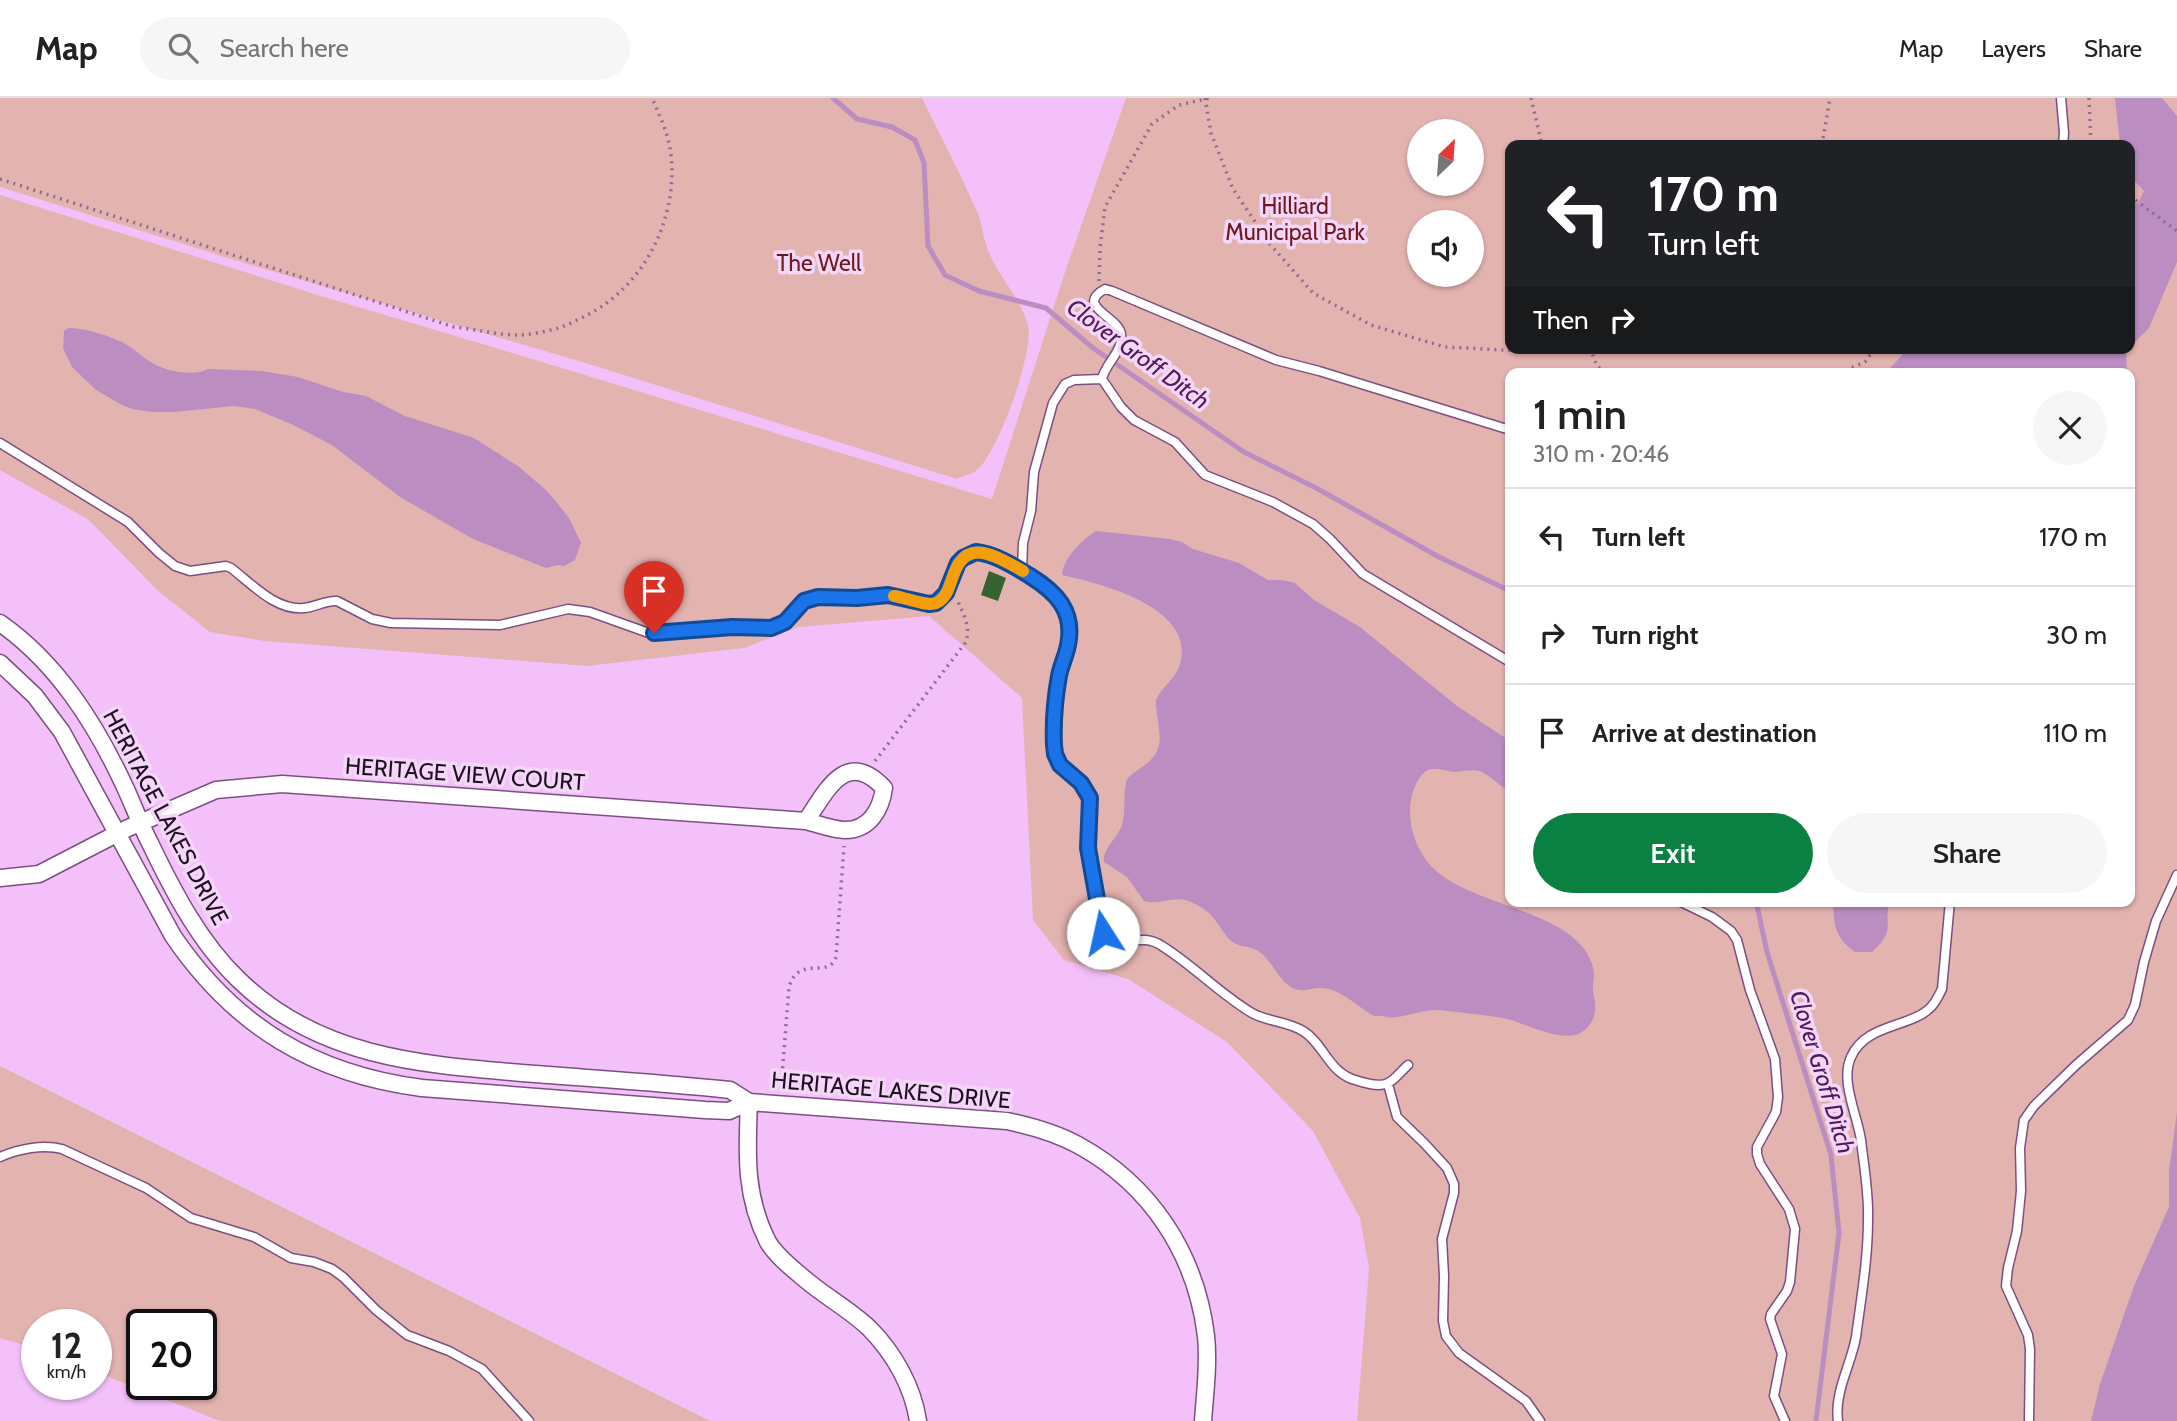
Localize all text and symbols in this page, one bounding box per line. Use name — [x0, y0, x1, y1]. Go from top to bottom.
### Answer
search box — [140, 17, 630, 80]
text: Map — [35, 28, 98, 68]
icon: search — [164, 29, 202, 67]
text: Search here — [220, 32, 349, 64]
text: Map — [1899, 34, 1943, 63]
text: Layers — [1981, 34, 2046, 63]
text: Share — [2084, 34, 2142, 63]
north arrow — [1407, 119, 1484, 196]
map controls — [1407, 119, 1484, 287]
text: 170 m — [1648, 164, 1779, 223]
icon: left — [1533, 168, 1624, 259]
park label: Hilliard Municipal Park — [1225, 192, 1365, 246]
button: sound — [1407, 210, 1484, 287]
text: Turn left — [1648, 224, 1759, 263]
park label: The Well — [776, 249, 862, 277]
water label: Clover Groff Ditch — [1061, 292, 1215, 415]
icon: right — [1603, 301, 1641, 339]
text: Then — [1533, 304, 1589, 336]
text: 1 min — [1533, 388, 1627, 440]
button: close — [2033, 391, 2107, 465]
text: 310 m · 20:46 — [1533, 440, 1669, 468]
icon: left — [1533, 518, 1571, 556]
text: Turn left — [1592, 521, 1685, 553]
text: 170 m — [2039, 521, 2107, 553]
pin — [624, 561, 684, 633]
icon: arrive — [635, 572, 673, 610]
icon: right — [1533, 616, 1571, 654]
text: Turn right — [1592, 619, 1698, 651]
text: 30 m — [2046, 619, 2107, 651]
street label: HERITAGE LAKES DRIVE — [97, 704, 235, 930]
icon: arrive — [1533, 714, 1571, 752]
text: Arrive at destination — [1592, 717, 1817, 749]
text: 110 m — [2043, 717, 2107, 749]
street label: HERITAGE VIEW COURT — [344, 752, 586, 796]
button: Exit — [1533, 813, 1813, 893]
button: Share — [1827, 813, 2107, 893]
position arrow — [1066, 896, 1140, 970]
water label: Clover Groff Ditch — [1784, 987, 1861, 1157]
street label: HERITAGE LAKES DRIVE — [770, 1066, 1012, 1114]
speed limit sign: 20 — [126, 1309, 217, 1400]
text: 12 — [51, 1324, 82, 1367]
text: km/h — [47, 1361, 86, 1383]

